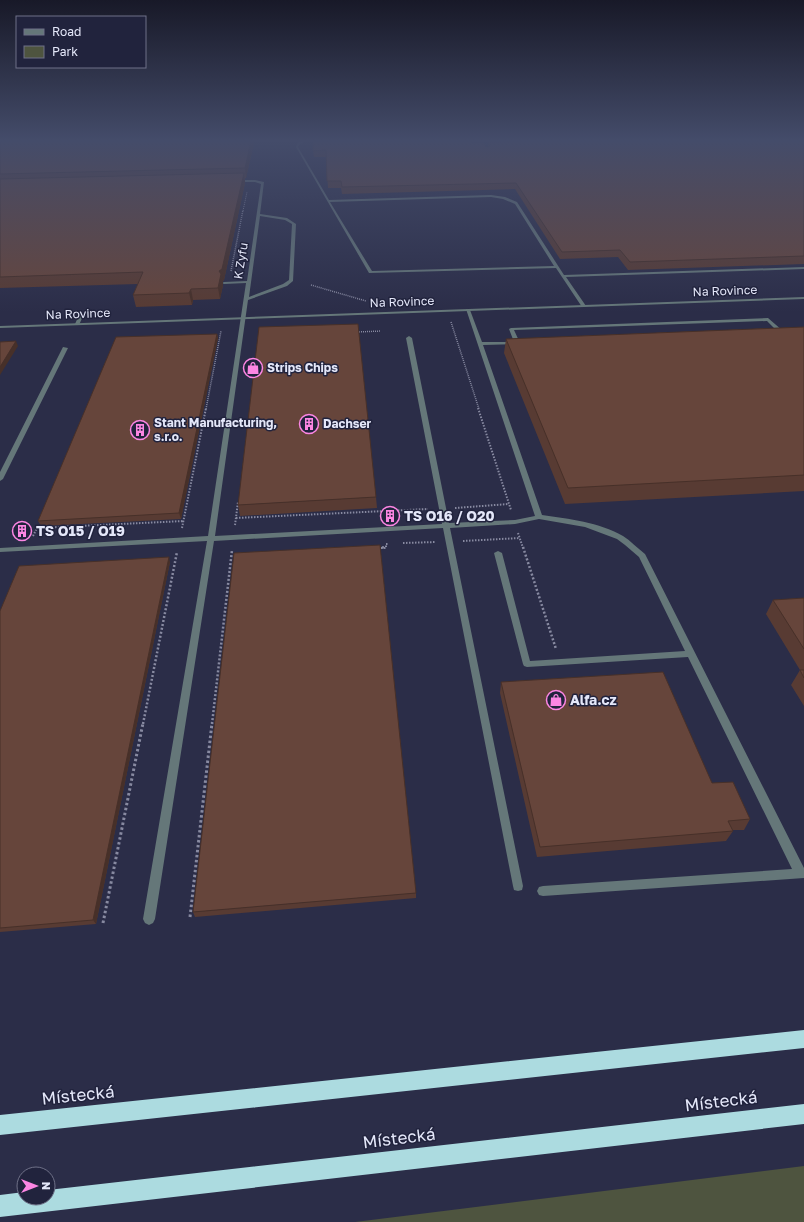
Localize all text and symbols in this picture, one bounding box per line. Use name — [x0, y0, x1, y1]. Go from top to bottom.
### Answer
legend — [16, 16, 146, 68]
text: Road — [52, 24, 81, 39]
text: Park — [52, 44, 78, 59]
street label: K Zyfu — [230, 242, 251, 280]
street label: Na Rovince — [692, 282, 758, 299]
street label: Na Rovince — [369, 293, 435, 310]
street label: Na Rovince — [45, 305, 111, 322]
shop icon: Strips Chips — [242, 357, 264, 379]
place label: Strips Chips — [267, 360, 338, 375]
building icon: Dachser — [298, 413, 320, 435]
place label: Stant Manufacturing, s.r.o. — [154, 415, 277, 444]
place label: Dachser — [323, 416, 372, 431]
building icon: Stant Manufacturing, s.r.o. — [129, 419, 151, 441]
building icon: TS O16 / O20 — [379, 505, 401, 527]
place label: TS O16 / O20 — [404, 507, 495, 524]
building icon: TS O15 / O19 — [11, 520, 33, 542]
place label: TS O15 / O19 — [36, 522, 125, 539]
shop icon: Alfa.cz — [545, 689, 567, 711]
place label: Alfa.cz — [570, 691, 617, 708]
street label: Místecká — [40, 1080, 115, 1109]
street label: Místecká — [683, 1086, 759, 1115]
street label: Místecká — [361, 1123, 437, 1152]
north arrow — [16, 1166, 56, 1206]
text: N — [40, 1182, 53, 1190]

